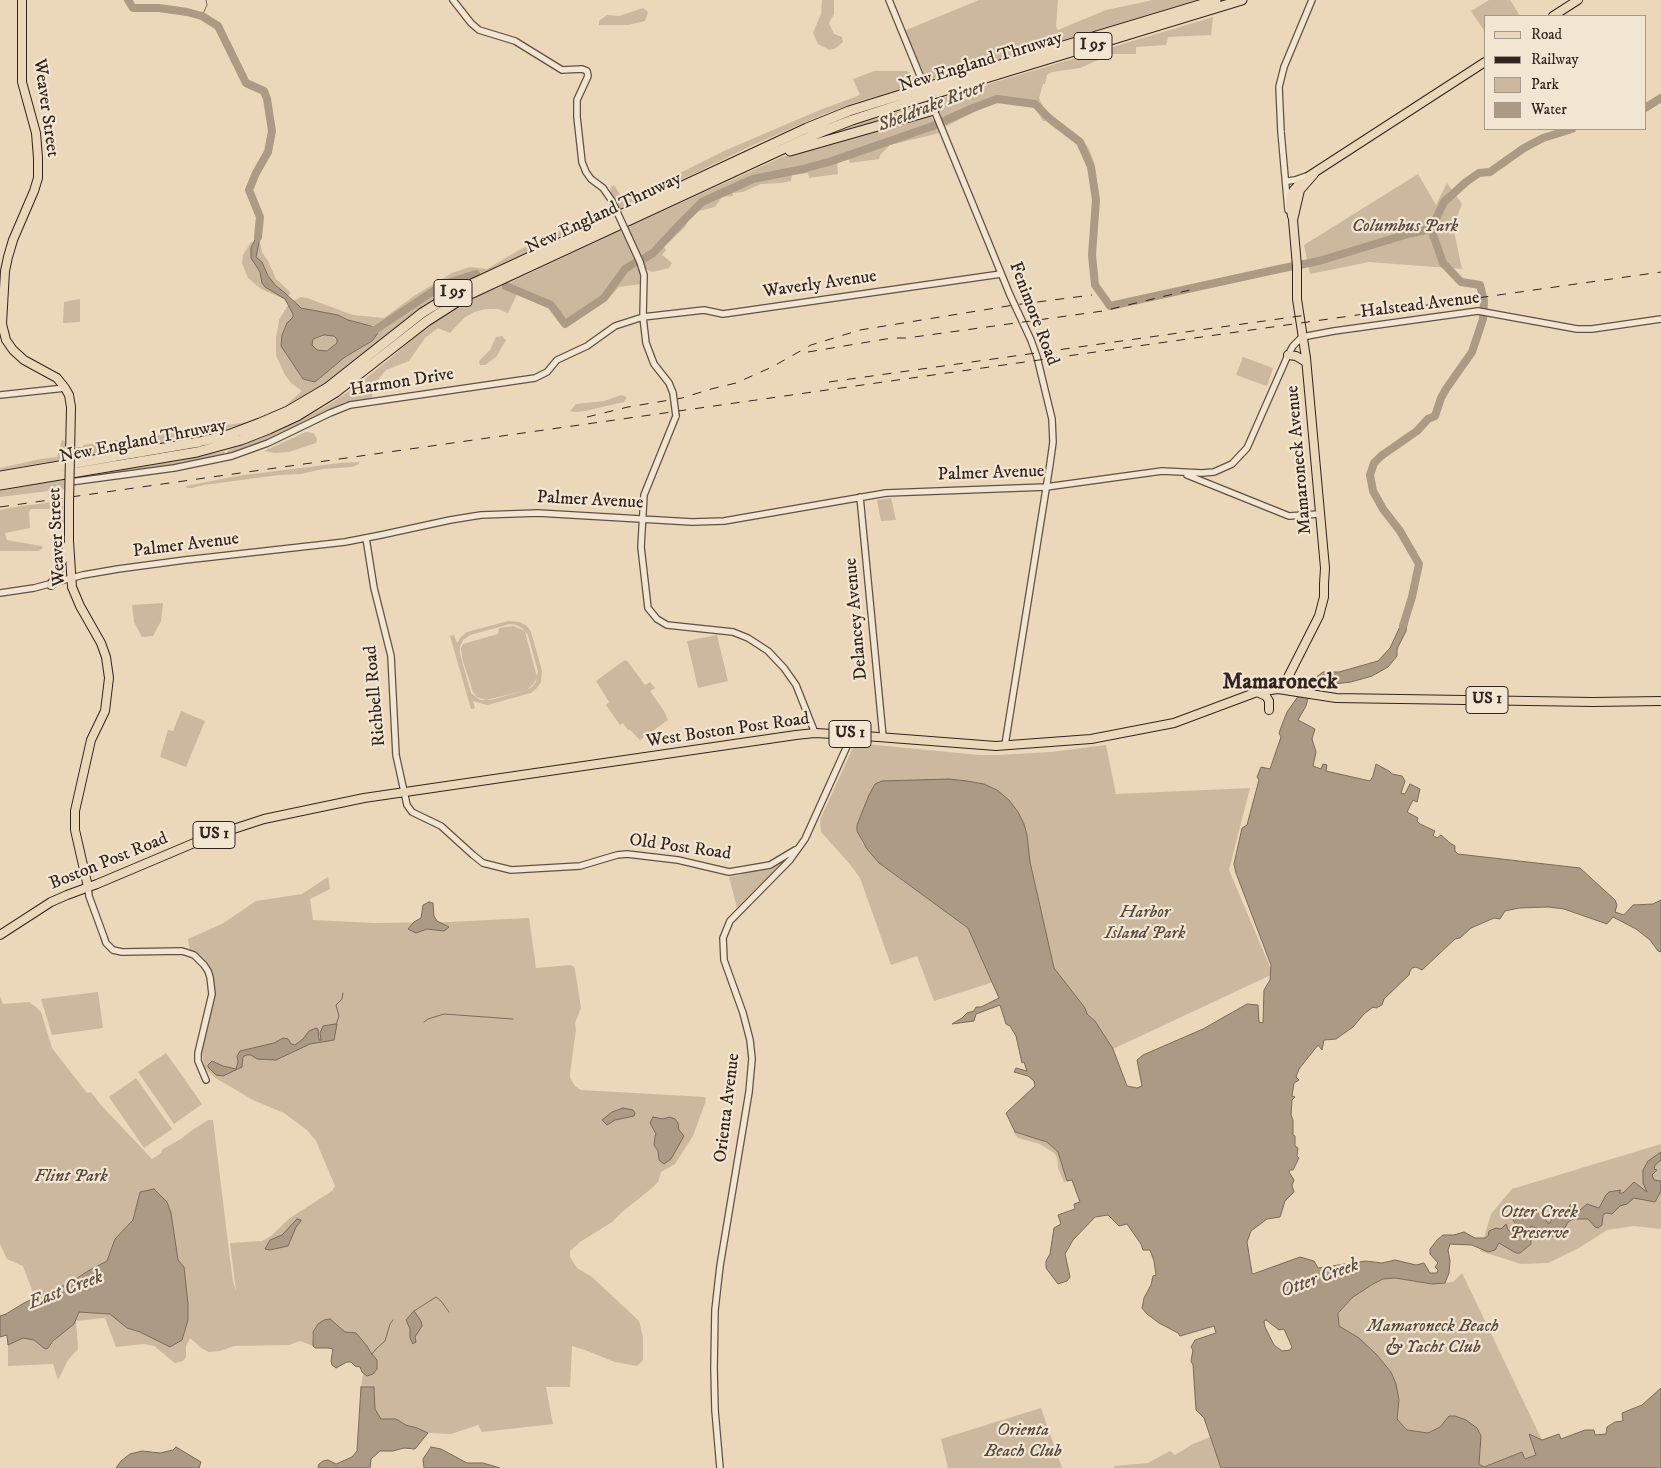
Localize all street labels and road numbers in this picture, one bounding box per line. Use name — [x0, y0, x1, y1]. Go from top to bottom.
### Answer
street label: New England Thruway — [897, 28, 1065, 98]
road number: I 95 — [1074, 32, 1112, 59]
street label: Weaver Street — [27, 57, 63, 159]
street label: New England Thruway — [523, 168, 685, 260]
street label: Fenimore Road — [1003, 259, 1063, 369]
street label: Waverly Avenue — [762, 266, 878, 304]
road number: I 95 — [434, 280, 472, 306]
street label: Halstead Avenue — [1359, 288, 1481, 324]
street label: Harmon Drive — [348, 364, 456, 402]
street label: Mamaroneck Avenue — [1283, 384, 1317, 536]
street label: New England Thruway — [58, 415, 228, 469]
street label: Palmer Avenue — [937, 461, 1045, 487]
street label: Weaver Street — [45, 487, 71, 587]
street label: Palmer Avenue — [536, 487, 644, 515]
street label: Palmer Avenue — [132, 529, 240, 563]
street label: Delancey Avenue — [841, 557, 873, 681]
street label: Richbell Road — [361, 644, 391, 748]
road number: US 1 — [1466, 686, 1508, 714]
street label: West Boston Post Road — [645, 709, 811, 753]
road number: US 1 — [829, 721, 871, 748]
road number: US 1 — [193, 822, 235, 848]
street label: Boston Post Road — [47, 828, 171, 896]
street label: Old Post Road — [628, 830, 732, 866]
street label: Orienta Avenue — [711, 1052, 745, 1164]

